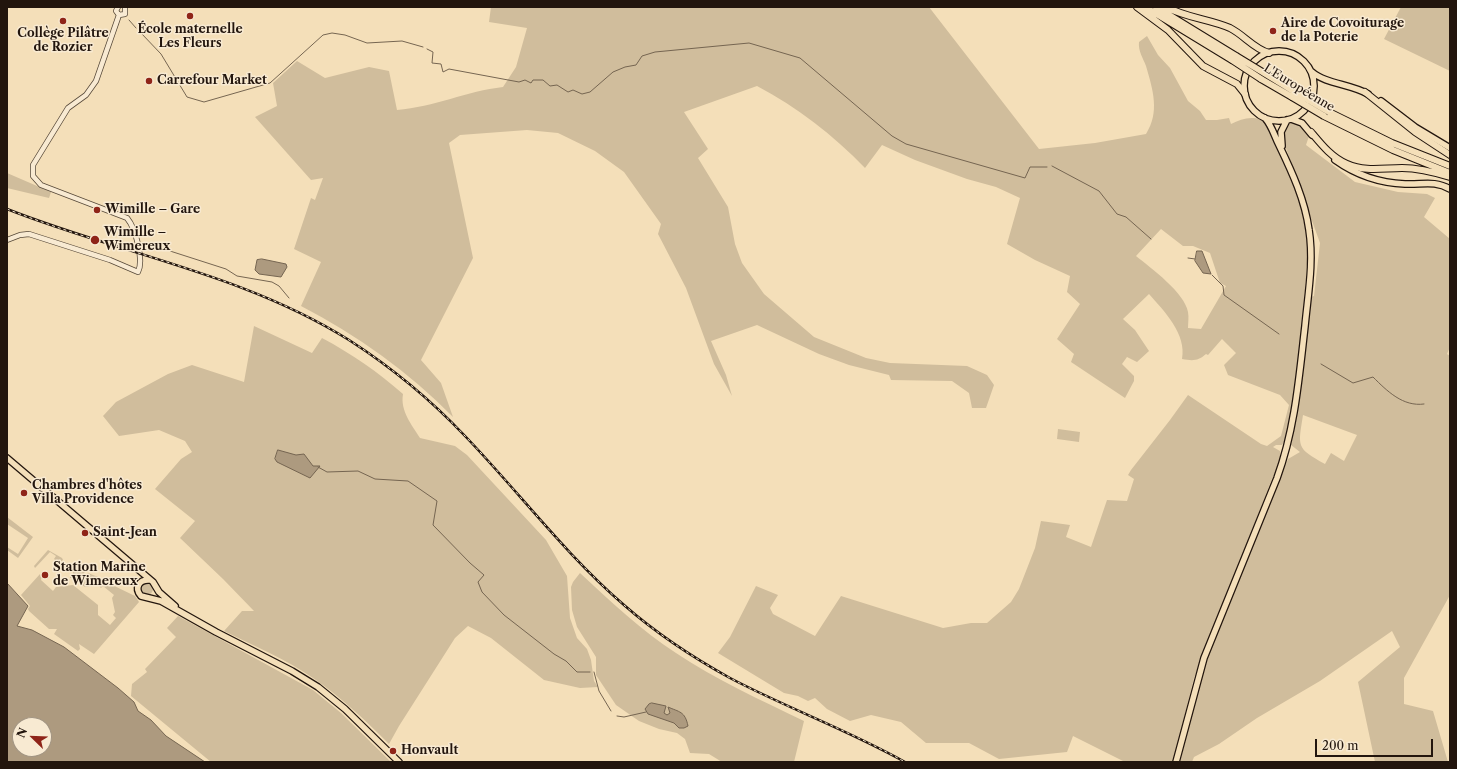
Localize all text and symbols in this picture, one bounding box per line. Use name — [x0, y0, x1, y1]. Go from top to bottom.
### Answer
marker: École maternelle Les Fleurs — [185, 11, 195, 21]
marker: Collège Pilâtre de Rozier — [58, 16, 68, 26]
place label: Aire de Covoiturage de la Poterie — [1281, 17, 1404, 45]
place label: École maternelle Les Fleurs — [137, 23, 243, 51]
marker: Aire de Covoiturage de la Poterie — [1268, 26, 1278, 36]
place label: Collège Pilâtre de Rozier — [17, 27, 109, 55]
street label: L'Européenne — [1261, 61, 1337, 115]
place label: Carrefour Market — [157, 74, 267, 88]
marker: Carrefour Market — [144, 76, 154, 86]
place label: Wimille – Gare — [105, 203, 200, 217]
marker: Wimille – Gare — [92, 205, 102, 215]
place label: Wimille – Wimereux — [104, 226, 170, 254]
marker: Wimille – Wimereux — [89, 234, 101, 246]
place label: Chambres d'hôtes Villa Providence — [32, 479, 142, 507]
marker: Chambres d'hôtes Villa Providence — [19, 488, 29, 498]
place label: Saint-Jean — [93, 526, 157, 540]
marker: Saint-Jean — [80, 528, 90, 538]
place label: Station Marine de Wimereux — [53, 561, 146, 589]
marker: Station Marine de Wimereux — [40, 570, 50, 580]
north arrow — [12, 717, 52, 757]
text: N — [14, 726, 30, 740]
scale bar — [1317, 731, 1435, 757]
text: 200 m — [1322, 738, 1359, 753]
place label: Honvault — [401, 744, 458, 758]
marker: Honvault — [388, 746, 398, 756]

